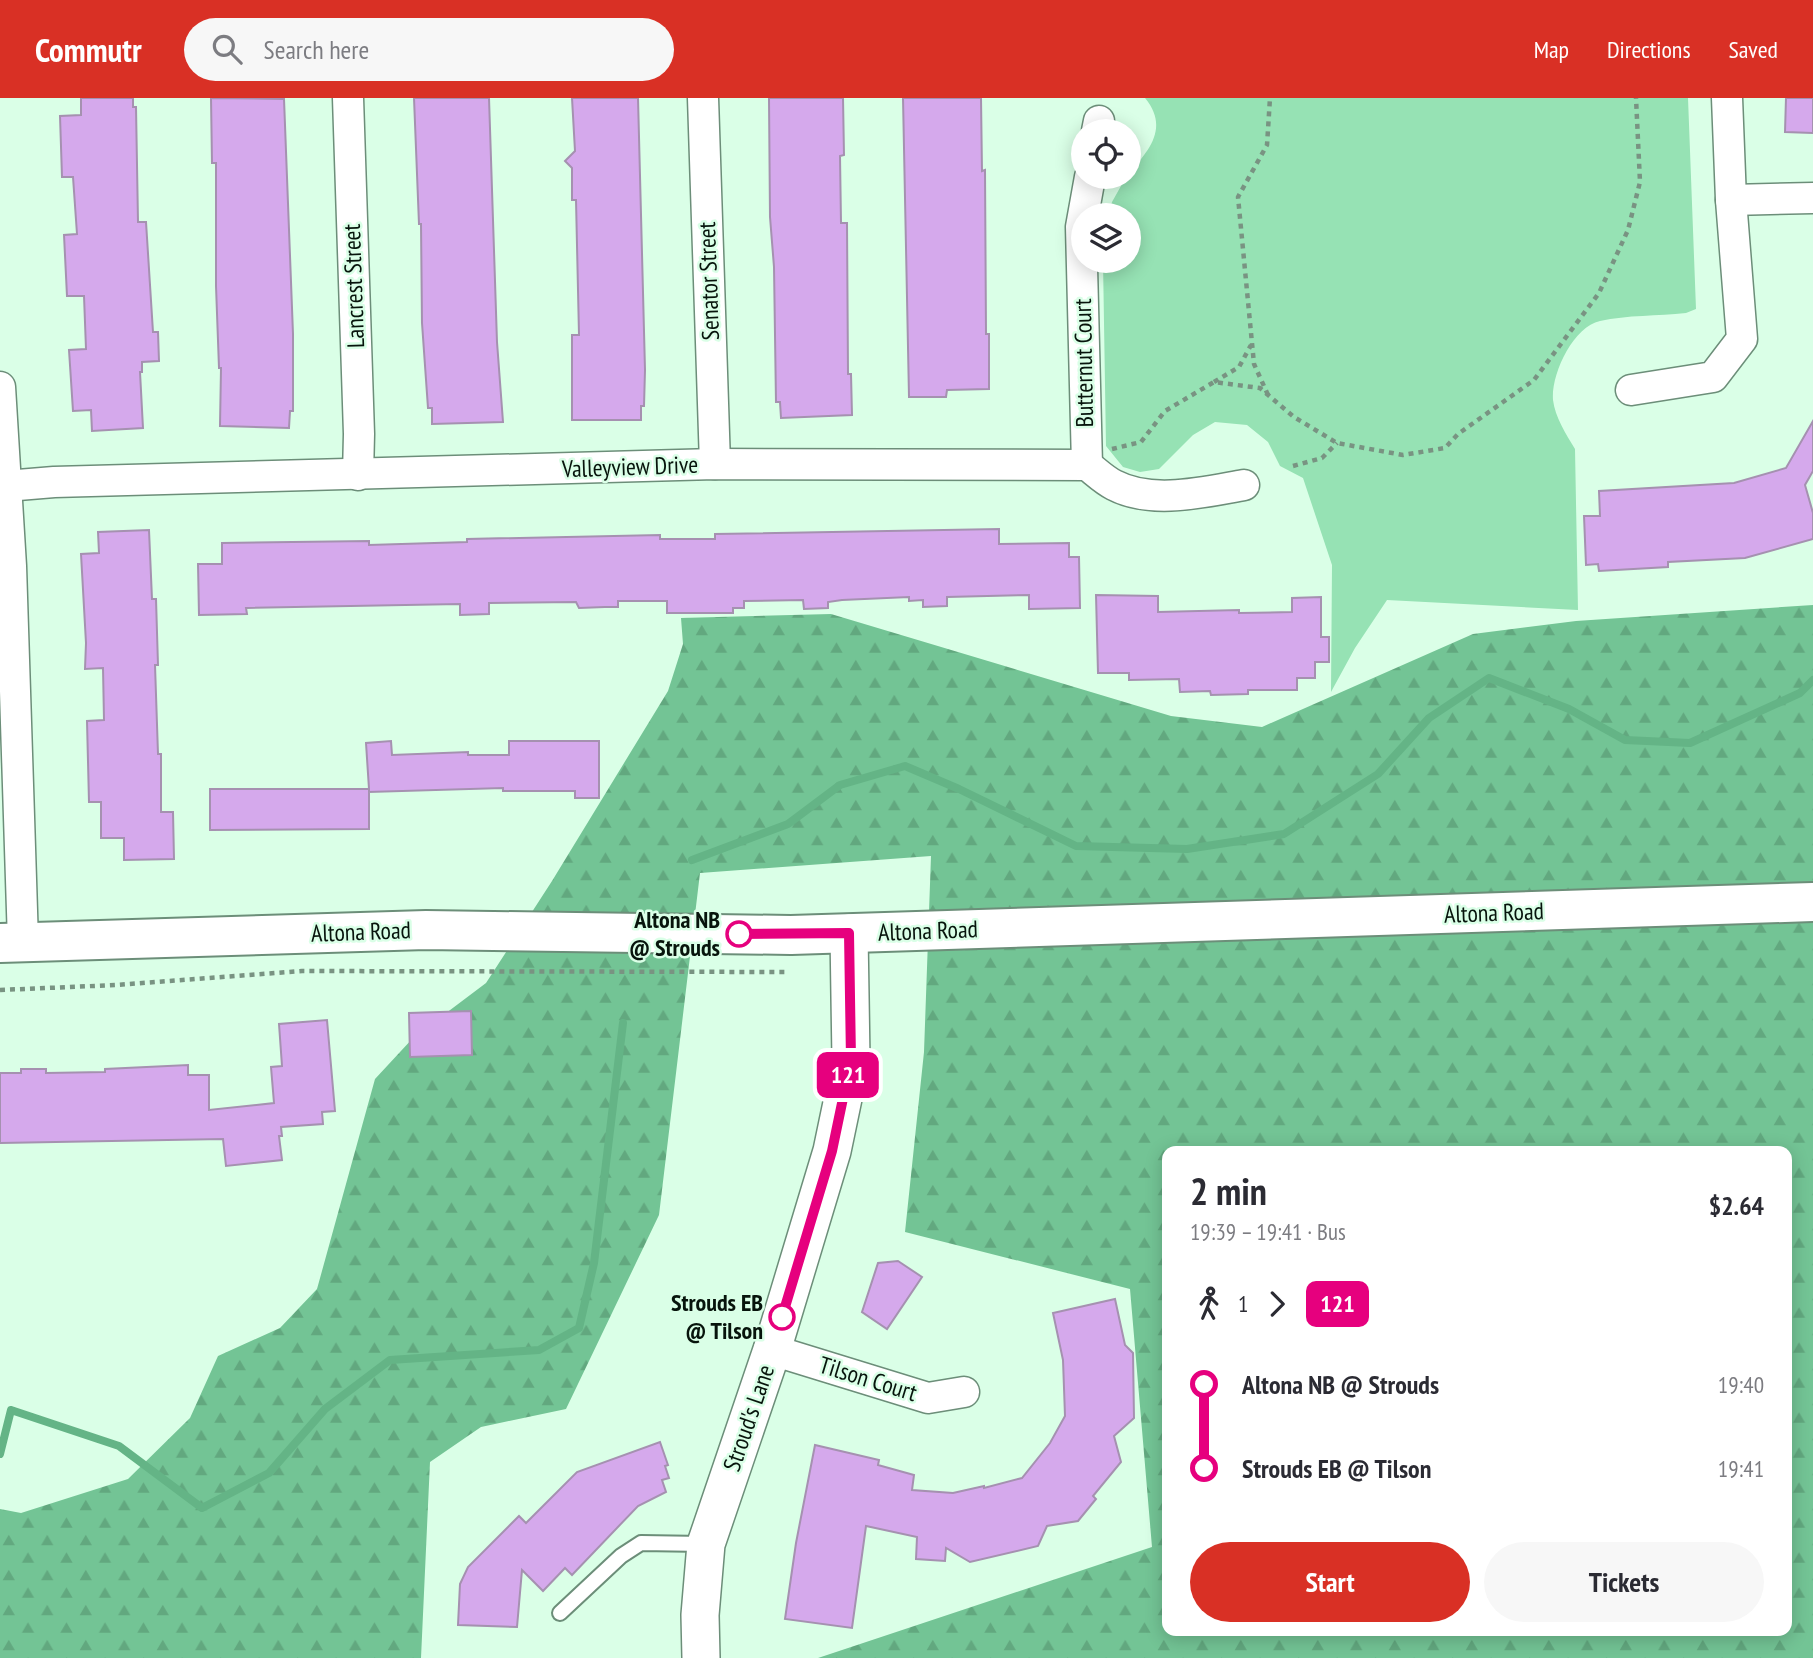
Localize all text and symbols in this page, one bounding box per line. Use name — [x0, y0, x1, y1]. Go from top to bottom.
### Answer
search box — [184, 18, 674, 81]
text: Commutr — [35, 28, 142, 71]
icon: search — [208, 30, 246, 68]
text: Search here — [264, 33, 369, 66]
text: Map — [1534, 34, 1569, 65]
text: Directions — [1607, 34, 1691, 65]
text: Saved — [1729, 34, 1778, 65]
map controls — [1071, 119, 1141, 273]
button: locate — [1071, 119, 1141, 189]
button: layers — [1071, 203, 1141, 273]
street label: Senator Street — [691, 221, 726, 341]
street label: Lancrest Street — [336, 223, 371, 349]
street label: Butternut Court — [1067, 298, 1100, 428]
street label: Valleyview Drive — [560, 449, 699, 484]
street label: Altona Road — [1444, 895, 1544, 930]
place label: Altona NB @ Strouds — [629, 904, 720, 963]
street label: Altona Road — [878, 913, 978, 948]
street label: Altona Road — [311, 914, 411, 949]
marker: Altona NB @ Strouds — [726, 921, 752, 947]
line badge: 121 — [808, 1052, 888, 1098]
text: 121 — [831, 1059, 865, 1090]
text: 2 min — [1190, 1166, 1267, 1215]
text: $2.64 — [1709, 1189, 1764, 1222]
text: 19:39 – 19:41 · Bus — [1190, 1217, 1346, 1246]
icon: walk — [1190, 1285, 1228, 1323]
icon: forward — [1258, 1285, 1296, 1323]
place label: Strouds EB @ Tilson — [671, 1287, 763, 1346]
text: 121 — [1320, 1288, 1355, 1319]
text: 1 — [1238, 1289, 1248, 1318]
marker: Strouds EB @ Tilson — [769, 1304, 795, 1330]
street label: Tilson Court — [816, 1349, 921, 1408]
street label: Stroud's Lane — [716, 1361, 781, 1475]
text: Altona NB @ Strouds — [1242, 1368, 1439, 1401]
text: 19:40 — [1718, 1370, 1764, 1399]
text: Strouds EB @ Tilson — [1242, 1452, 1431, 1485]
text: 19:41 — [1718, 1454, 1764, 1483]
button: Start — [1190, 1542, 1470, 1622]
button: Tickets — [1484, 1542, 1764, 1622]

